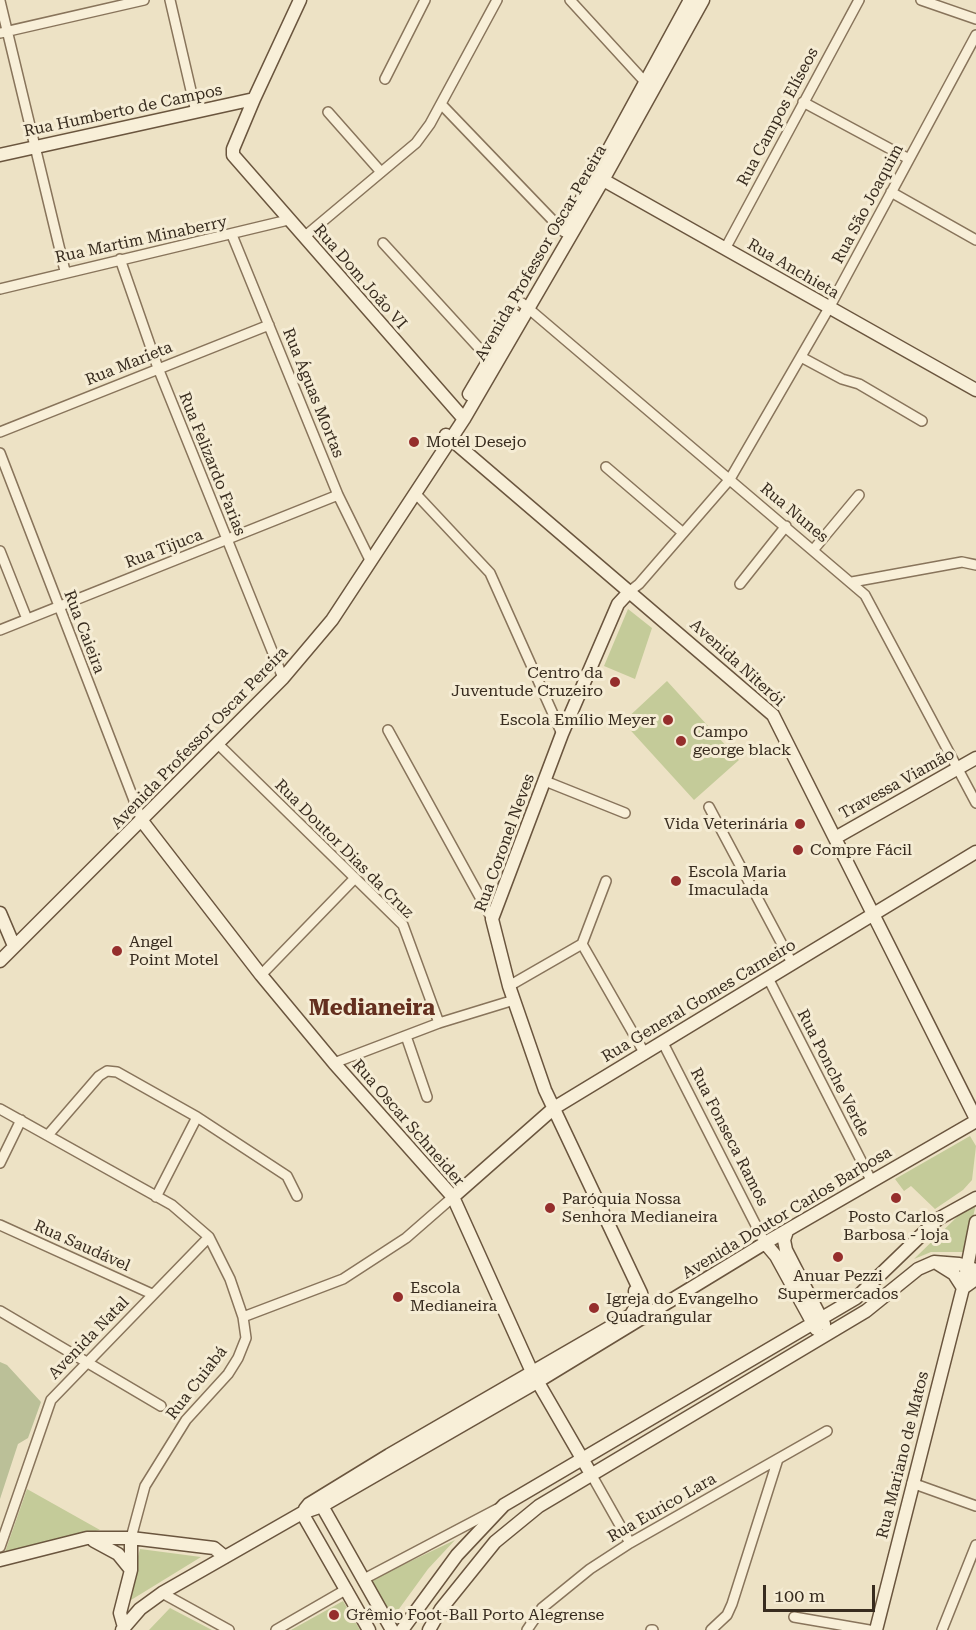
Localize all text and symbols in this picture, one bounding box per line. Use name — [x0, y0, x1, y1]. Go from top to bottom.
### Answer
street label: Rua Campos Elíseos — [733, 44, 823, 190]
street label: Rua Humberto de Campos — [22, 81, 224, 141]
street label: Rua São Joaquim — [828, 141, 908, 267]
street label: Avenida Professor Oscar Pereira — [471, 142, 611, 364]
street label: Rua Martim Minaberry — [53, 212, 229, 268]
street label: Rua Dom João VI — [309, 221, 411, 333]
street label: Rua Anchieta — [744, 235, 842, 303]
street label: Rua Águas Mortas — [278, 325, 348, 461]
street label: Rua Marieta — [83, 338, 175, 390]
street label: Rua Felizardo Farias — [174, 389, 250, 539]
place label: Motel Desejo — [426, 432, 526, 452]
marker: Motel Desejo — [407, 435, 421, 449]
street label: Rua Nunes — [756, 479, 832, 547]
street label: Rua Tijuca — [122, 525, 206, 573]
street label: Rua Caieira — [59, 588, 109, 676]
street label: Avenida Niterói — [686, 615, 788, 711]
street label: Avenida Professor Oscar Pereira — [108, 643, 292, 833]
place label: Centro da Juventude Cruzeiro — [451, 663, 603, 701]
marker: Centro da Juventude Cruzeiro — [608, 675, 622, 689]
place label: Escola Emílio Meyer — [500, 710, 656, 730]
marker: Escola Emílio Meyer — [661, 713, 675, 727]
place label: Campo george black — [693, 722, 791, 760]
marker: Campo george black — [674, 734, 688, 748]
street label: Travessa Viamão — [836, 744, 958, 824]
street label: Rua Coronel Neves — [471, 771, 539, 915]
street label: Rua Doutor Dias da Cruz — [271, 776, 417, 922]
place label: Vida Veterinária — [664, 814, 788, 834]
marker: Vida Veterinária — [793, 817, 807, 831]
place label: Compre Fácil — [810, 840, 912, 860]
marker: Compre Fácil — [791, 843, 805, 857]
place label: Escola Maria Imaculada — [688, 862, 786, 900]
marker: Escola Maria Imaculada — [669, 874, 683, 888]
place label: Angel Point Motel — [129, 932, 218, 970]
street label: Rua General Gomes Carneiro — [598, 935, 800, 1067]
marker: Angel Point Motel — [110, 944, 124, 958]
district label: Medianeira — [309, 996, 435, 1022]
street label: Rua Ponche Verde — [793, 1006, 873, 1140]
street label: Rua Oscar Schneider — [348, 1056, 468, 1190]
street label: Rua Fonseca Ramos — [686, 1065, 772, 1209]
street label: Avenida Doutor Carlos Barbosa — [679, 1143, 895, 1283]
place label: Paróquia Nossa Senhora Medianeira — [562, 1189, 718, 1227]
marker: Posto Carlos Barbosa - loja — [889, 1191, 903, 1205]
marker: Paróquia Nossa Senhora Medianeira — [543, 1201, 557, 1215]
place label: Posto Carlos Barbosa - loja — [843, 1207, 949, 1245]
street label: Rua Saudável — [31, 1216, 133, 1276]
marker: Anuar Pezzi Supermercados — [831, 1250, 845, 1264]
place label: Anuar Pezzi Supermercados — [778, 1266, 898, 1304]
place label: Escola Medianeira — [410, 1278, 497, 1316]
place label: Igreja do Evangelho Quadrangular — [606, 1289, 758, 1327]
marker: Escola Medianeira — [391, 1290, 405, 1304]
street label: Avenida Natal — [45, 1293, 133, 1383]
marker: Igreja do Evangelho Quadrangular — [587, 1301, 601, 1315]
street label: Rua Cuiabá — [162, 1343, 232, 1423]
street label: Rua Mariano de Matos — [873, 1369, 933, 1541]
street label: Rua Eurico Lara — [604, 1469, 720, 1547]
scale bar — [766, 1573, 878, 1611]
text: 100 m — [774, 1585, 825, 1606]
place label: Grêmio Foot-Ball Porto Alegrense — [346, 1605, 604, 1625]
marker: Grêmio Foot-Ball Porto Alegrense — [327, 1608, 341, 1622]

